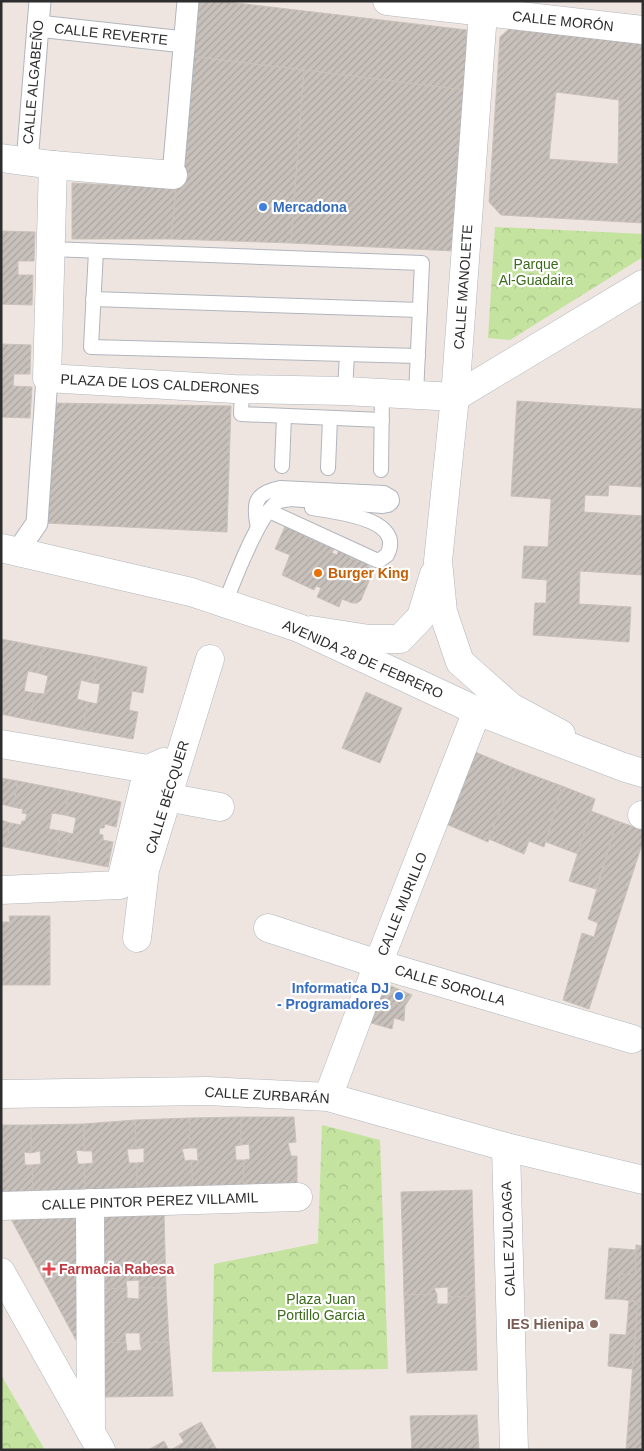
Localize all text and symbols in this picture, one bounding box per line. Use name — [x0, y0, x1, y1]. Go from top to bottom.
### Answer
street label: CALLE MORÓN — [511, 8, 615, 34]
street label: CALLE ALGABEÑO — [20, 19, 46, 145]
street label: CALLE REVERTE — [53, 20, 169, 48]
place label: Mercadona — [273, 199, 347, 215]
marker: Mercadona — [257, 201, 269, 213]
street label: CALLE MANOLETE — [451, 224, 475, 350]
park label: Parque Al-Guadaira — [499, 256, 574, 288]
street label: PLAZA DE LOS CALDERONES — [60, 371, 260, 397]
place label: Burger King — [328, 565, 409, 581]
marker: Burger King — [312, 567, 324, 579]
street label: AVENIDA 28 DE FEBRERO — [280, 616, 446, 702]
street label: CALLE BÉCQUER — [142, 738, 192, 856]
street label: CALLE MURILLO — [374, 850, 430, 958]
street label: CALLE SOROLLA — [393, 962, 508, 1009]
place label: Informatica DJ - Programadores — [277, 980, 389, 1012]
marker: Informatica DJ - Programadores — [393, 990, 405, 1002]
street label: CALLE ZURBARÁN — [204, 1084, 330, 1106]
street label: CALLE ZULOAGA — [498, 1181, 518, 1297]
street label: CALLE PINTOR PEREZ VILLAMIL — [41, 1189, 259, 1213]
place label: Farmacia Rabesa — [59, 1261, 174, 1277]
marker: Farmacia Rabesa — [43, 1263, 55, 1275]
park label: Plaza Juan Portillo Garcia — [277, 1291, 365, 1323]
place label: IES Hienipa — [507, 1316, 584, 1332]
marker: IES Hienipa — [588, 1318, 600, 1330]

